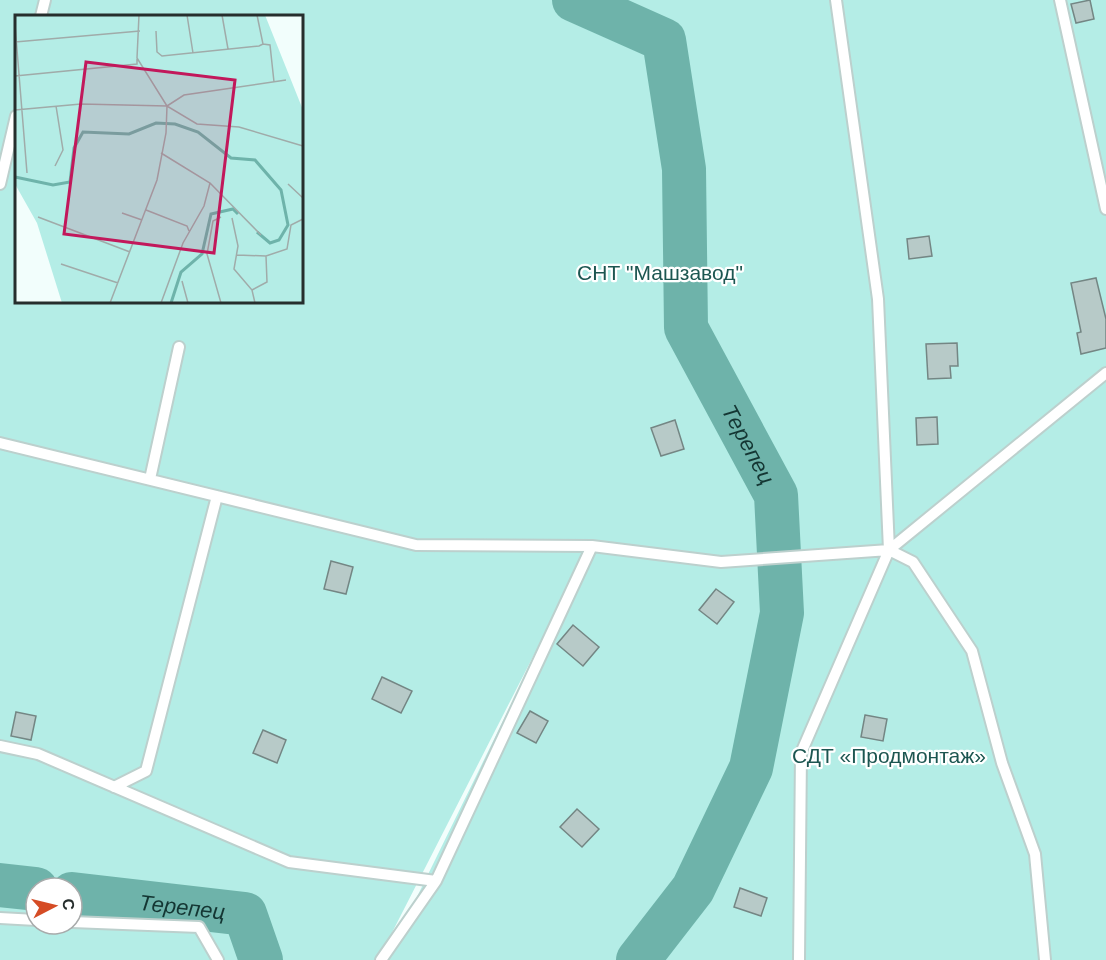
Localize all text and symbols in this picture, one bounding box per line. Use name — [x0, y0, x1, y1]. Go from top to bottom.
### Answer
inset map — [15, 15, 303, 303]
park label: СНТ "Машзавод" — [577, 261, 743, 284]
water label: Терепец — [717, 400, 780, 488]
park label: СДТ «Продмонтаж» — [792, 744, 986, 767]
north arrow — [24, 876, 84, 936]
water label: Терепец — [138, 889, 227, 924]
text: С — [59, 897, 78, 911]

